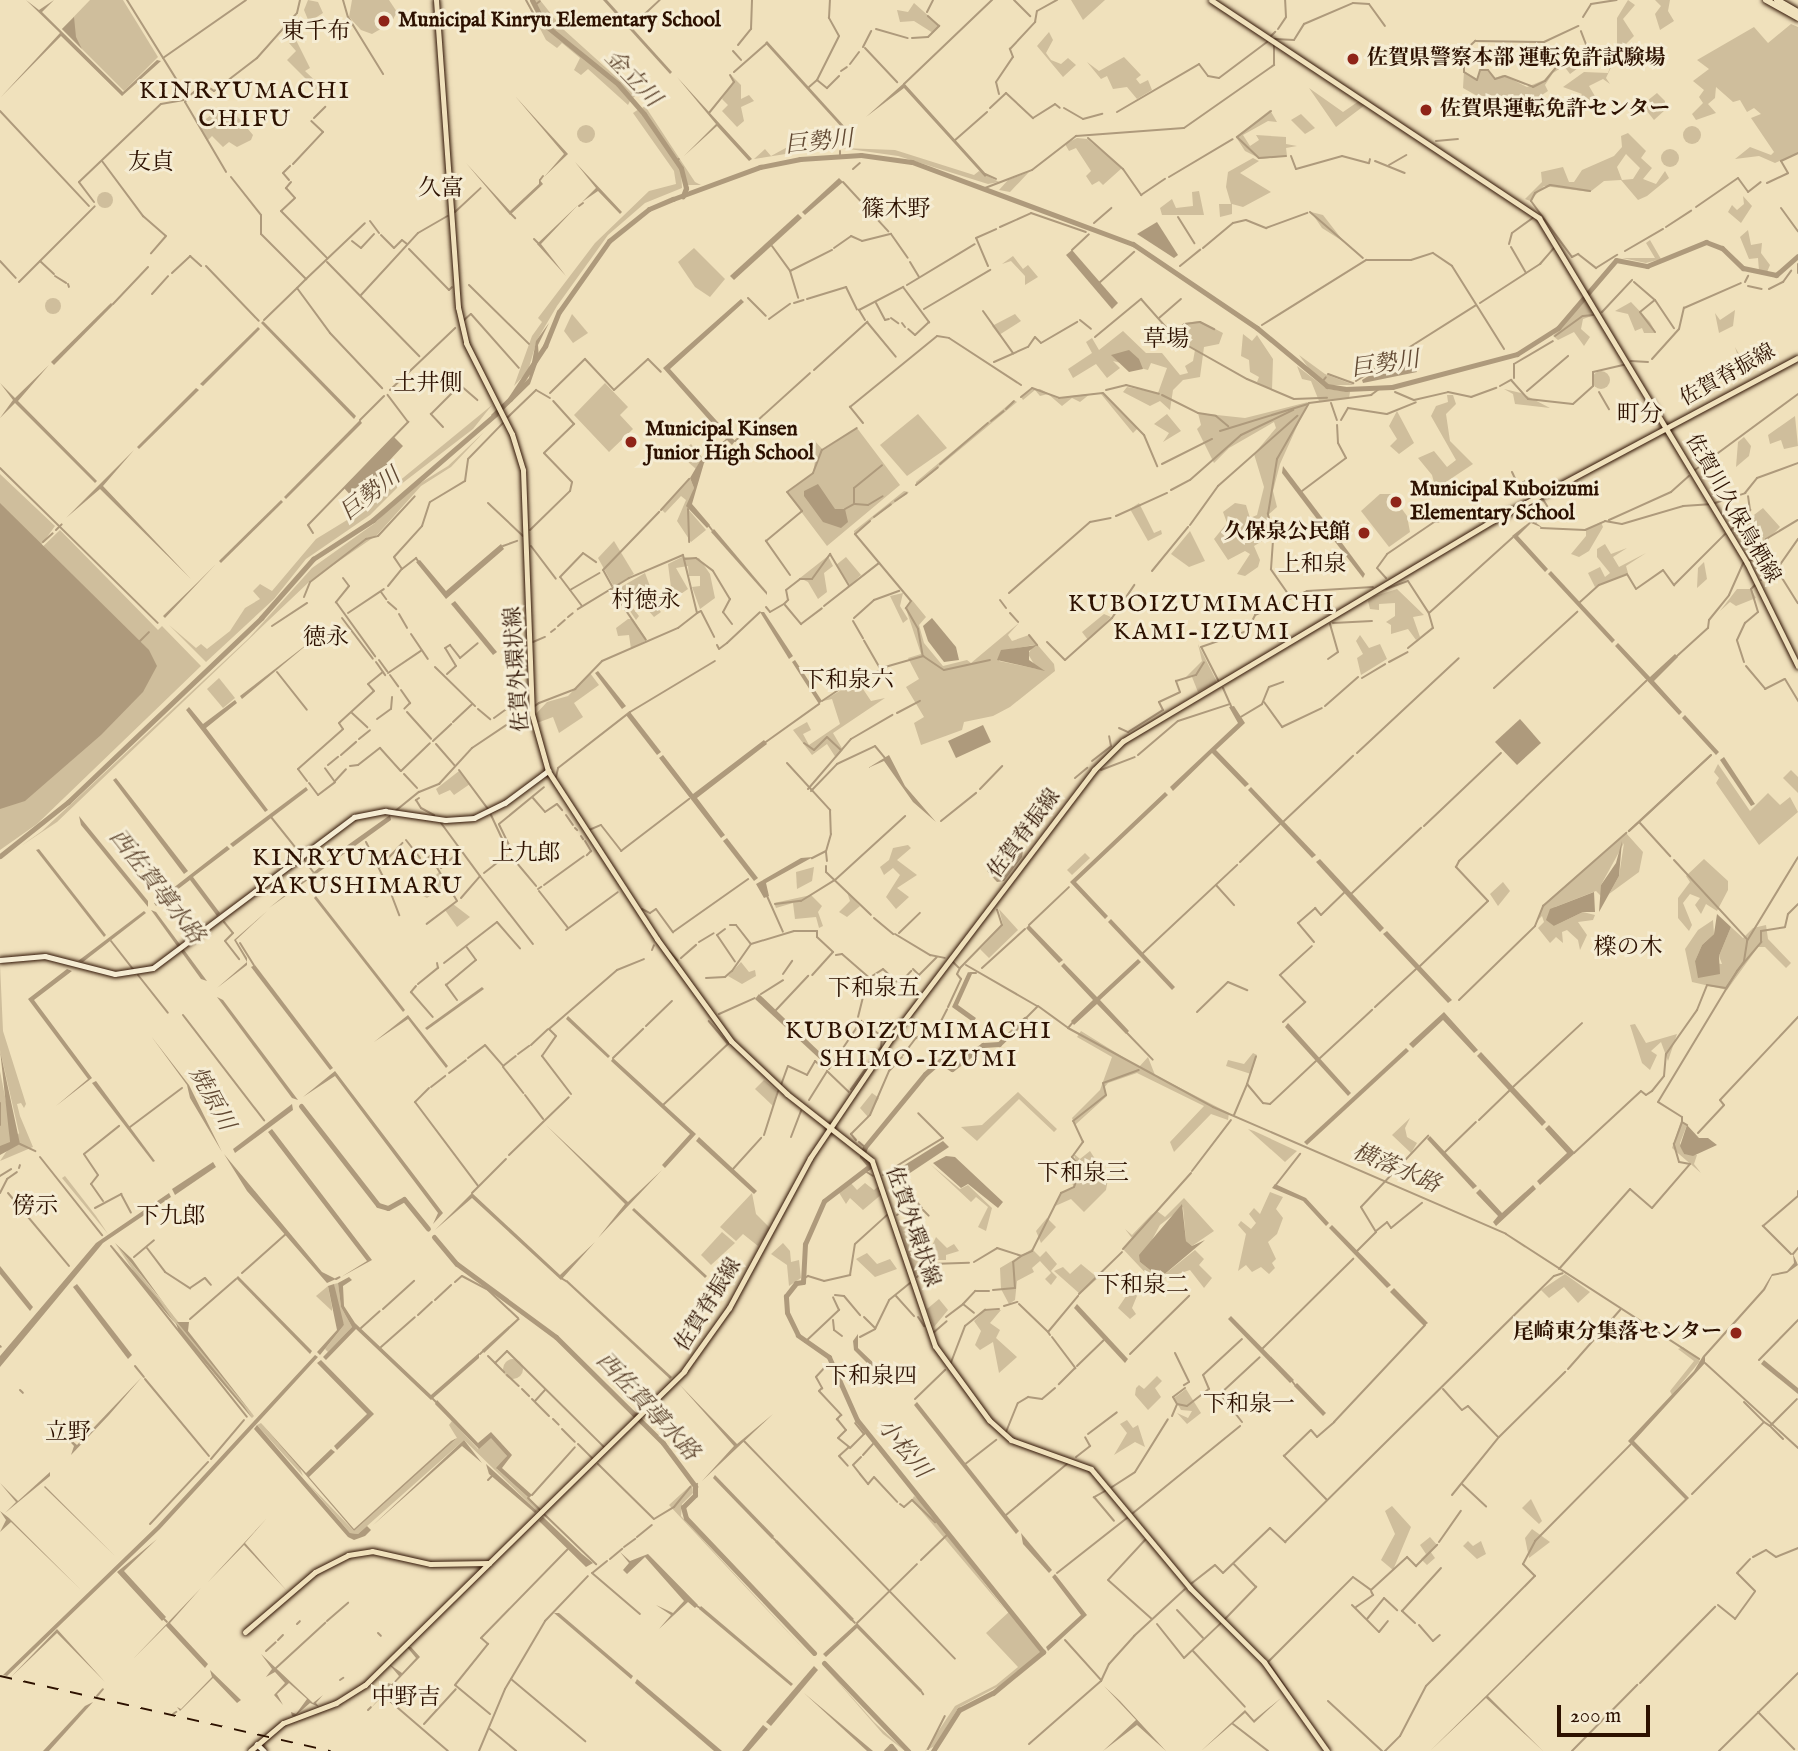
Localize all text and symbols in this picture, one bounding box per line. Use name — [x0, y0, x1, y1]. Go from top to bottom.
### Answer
place label: Municipal Kinryu Elementary School — [398, 8, 721, 34]
marker: Municipal Kinryu Elementary School — [376, 13, 392, 29]
district label: 東千布 — [282, 18, 350, 46]
water label: 金立川 — [598, 45, 666, 113]
place label: 佐賀県警察本部 運転免許試験場 — [1367, 46, 1666, 72]
marker: 佐賀県警察本部 運転免許試験場 — [1345, 51, 1361, 67]
district label: KINRYUMACHI CHIFU — [140, 78, 350, 134]
place label: 佐賀県運転免許センター — [1440, 97, 1671, 123]
marker: 佐賀県運転免許センター — [1418, 102, 1434, 118]
water label: 巨勢川 — [783, 126, 855, 160]
district label: 友貞 — [128, 149, 174, 177]
district label: 久富 — [418, 175, 464, 203]
district label: 篠木野 — [862, 196, 930, 224]
district label: 草場 — [1143, 326, 1189, 354]
street label: 佐賀脊振線 — [1676, 340, 1780, 412]
water label: 巨勢川 — [1349, 347, 1421, 383]
district label: 土井側 — [394, 370, 462, 398]
district label: 町分 — [1617, 401, 1663, 429]
place label: Municipal Kinsen Junior High School — [645, 417, 814, 467]
street label: 佐賀川久保鳥栖線 — [1679, 430, 1785, 588]
marker: Municipal Kinsen Junior High School — [623, 434, 639, 450]
water label: 巨勢川 — [335, 463, 407, 527]
place label: Municipal Kuboizumi Elementary School — [1410, 477, 1599, 527]
marker: Municipal Kuboizumi Elementary School — [1388, 494, 1404, 510]
place label: 久保泉公民館 — [1224, 520, 1350, 546]
marker: 久保泉公民館 — [1356, 525, 1372, 541]
district label: 上和泉 — [1278, 551, 1346, 579]
district label: 村徳永 — [612, 587, 680, 615]
district label: KUBOIZUMIMACHI KAMI-IZUMI — [1070, 591, 1334, 647]
street label: 佐賀外環状線 — [501, 605, 535, 733]
district label: 徳永 — [303, 624, 349, 652]
district label: 下和泉六 — [802, 667, 894, 695]
street label: 佐賀脊振線 — [983, 784, 1067, 884]
water label: 西佐賀導水路 — [103, 824, 209, 950]
district label: 上九郎 — [492, 840, 560, 868]
district label: KINRYUMACHI YAKUSHIMARU — [253, 845, 463, 901]
district label: 檪の木 — [1594, 934, 1662, 962]
district label: 下和泉五 — [828, 975, 920, 1003]
district label: KUBOIZUMIMACHI SHIMO-IZUMI — [787, 1018, 1051, 1074]
water label: 焼原川 — [182, 1062, 240, 1136]
water label: 横落水路 — [1348, 1138, 1444, 1200]
district label: 下和泉三 — [1037, 1160, 1129, 1188]
street label: 佐賀外環状線 — [880, 1163, 944, 1291]
district label: 傍示 — [12, 1193, 58, 1221]
district label: 下九郎 — [137, 1203, 205, 1231]
street label: 佐賀脊振線 — [670, 1254, 748, 1356]
district label: 下和泉二 — [1097, 1272, 1189, 1300]
place label: 尾崎東分集落センター — [1512, 1320, 1722, 1346]
marker: 尾崎東分集落センター — [1728, 1325, 1744, 1341]
water label: 西佐賀導水路 — [590, 1347, 704, 1467]
district label: 下和泉四 — [825, 1363, 917, 1391]
district label: 下和泉一 — [1203, 1391, 1295, 1419]
water label: 小松川 — [871, 1414, 935, 1484]
district label: 立野 — [45, 1419, 91, 1447]
district label: 中野吉 — [372, 1684, 440, 1712]
scale bar — [1560, 1692, 1653, 1736]
text: 200 m — [1570, 1703, 1621, 1730]

